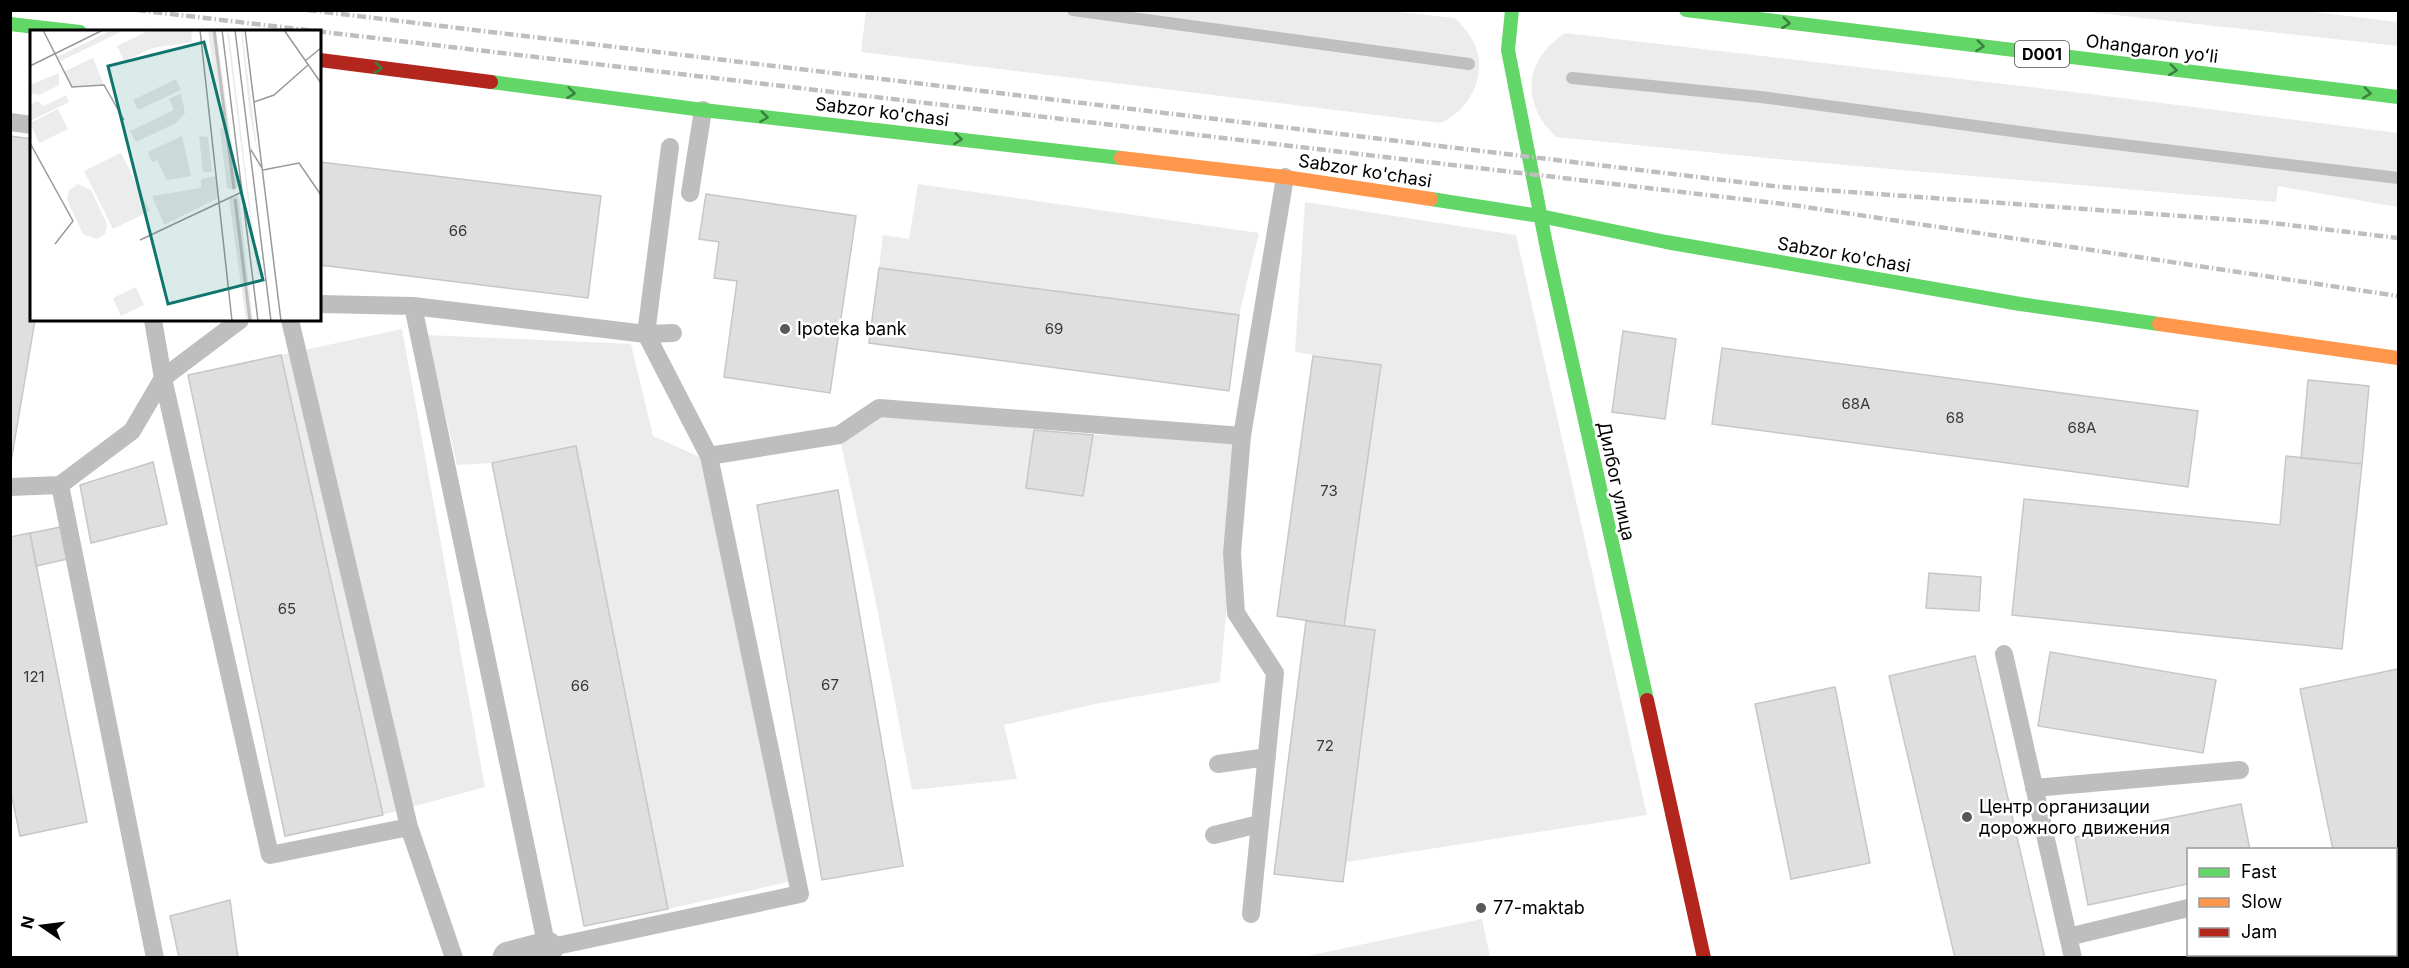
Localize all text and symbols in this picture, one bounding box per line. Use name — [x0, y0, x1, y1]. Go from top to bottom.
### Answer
one-way arrow — [1781, 16, 1791, 28]
inset map — [30, 30, 321, 321]
street label: Ohangaron yoʻli — [2085, 30, 2220, 67]
one-way arrow — [1975, 40, 1984, 52]
road number: D001 — [2015, 41, 2069, 67]
one-way arrow — [373, 61, 382, 74]
one-way arrow — [2169, 63, 2178, 76]
one-way arrow — [566, 86, 576, 98]
one-way arrow — [2362, 87, 2371, 99]
street label: Sabzor ko'chasi — [814, 93, 950, 130]
one-way arrow — [760, 110, 769, 122]
one-way arrow — [954, 132, 963, 145]
street label: Sabzor ko'chasi — [1297, 150, 1433, 191]
house number: 66 — [449, 221, 467, 240]
street label: Sabzor ko'chasi — [1776, 232, 1912, 277]
place label: Ipoteka bank — [797, 318, 907, 339]
house number: 69 — [1045, 319, 1063, 338]
marker: Ipoteka bank — [778, 322, 792, 336]
house number: 68А — [1842, 394, 1870, 413]
house number: 68 — [1946, 408, 1964, 427]
house number: 68А — [2068, 418, 2096, 437]
street label: Дилбог улица — [1594, 419, 1639, 542]
house number: 73 — [1320, 481, 1338, 500]
house number: 65 — [278, 599, 296, 618]
house number: 121 — [23, 667, 45, 686]
house number: 67 — [821, 675, 839, 694]
house number: 66 — [571, 676, 589, 695]
house number: 72 — [1316, 736, 1334, 755]
place label: Центр организации дорожного движения — [1979, 796, 2170, 838]
marker: Центр организации дорожного движения — [1960, 810, 1974, 824]
legend — [2187, 848, 2397, 956]
text: Fast — [2241, 861, 2277, 882]
text: Slow — [2241, 891, 2282, 912]
north arrow — [12, 896, 72, 956]
place label: 77-maktab — [1493, 897, 1585, 918]
marker: 77-maktab — [1474, 901, 1488, 915]
text: N — [16, 914, 39, 931]
text: Jam — [2241, 921, 2277, 942]

